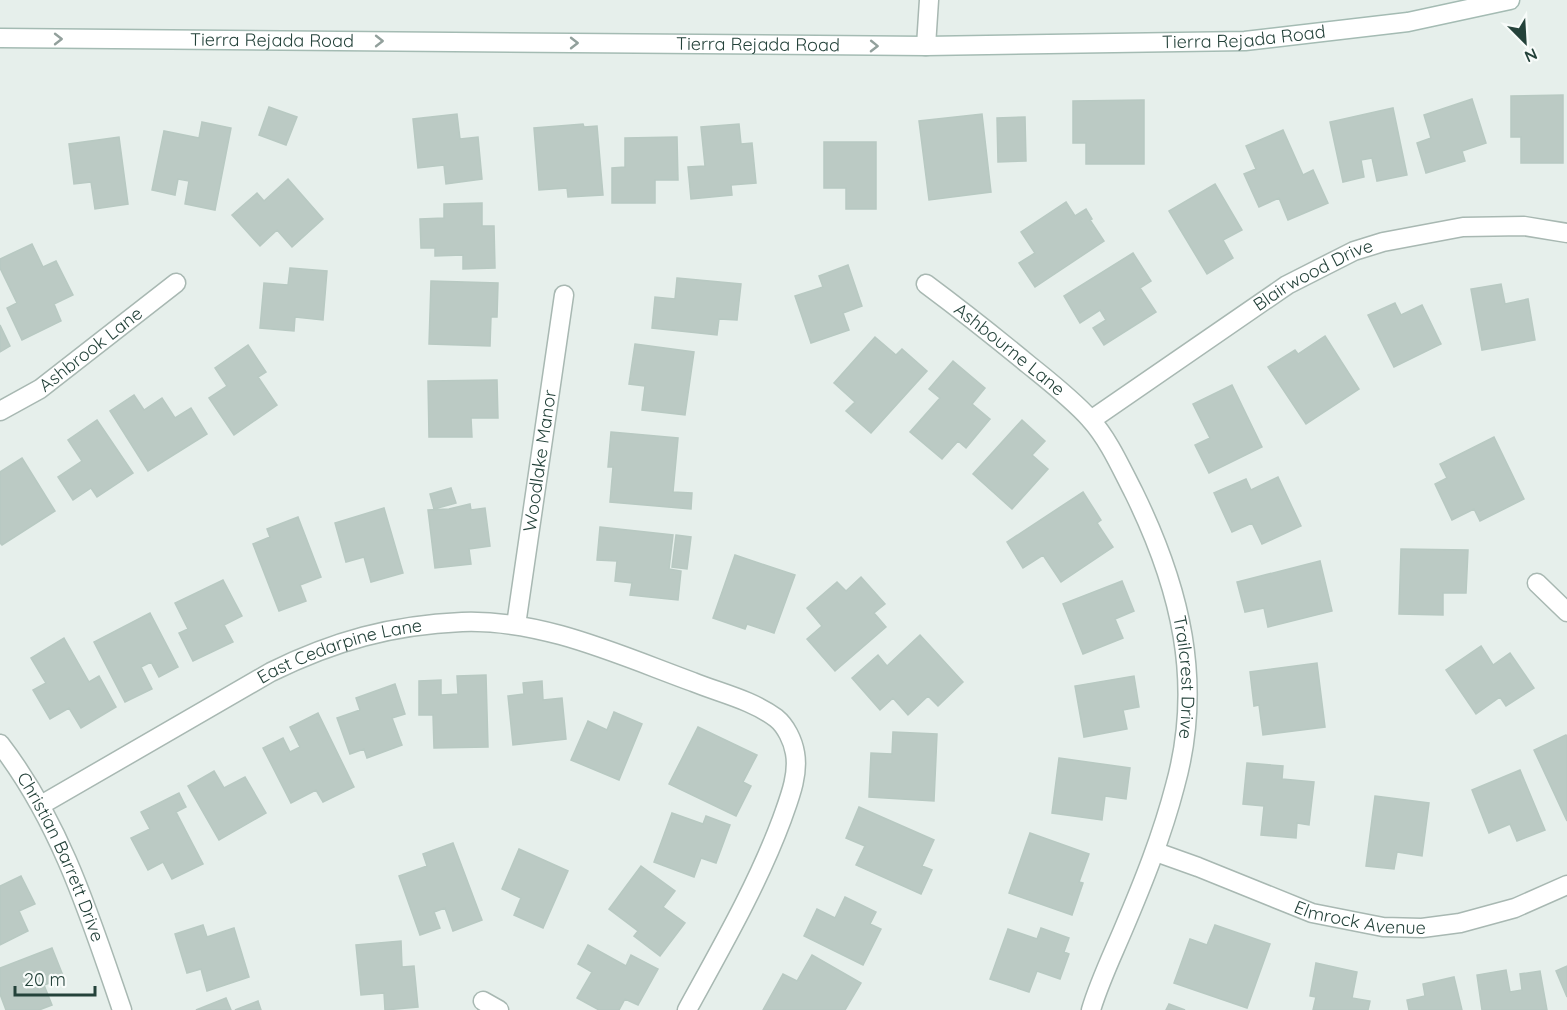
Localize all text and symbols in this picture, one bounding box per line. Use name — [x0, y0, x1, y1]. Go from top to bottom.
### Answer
north arrow — [1495, 12, 1555, 72]
street label: Tierra Rejada Road — [1162, 20, 1327, 53]
street label: Tierra Rejada Road — [190, 28, 354, 52]
street label: Tierra Rejada Road — [676, 32, 840, 56]
one-way arrow — [54, 33, 63, 45]
one-way arrow — [375, 35, 384, 47]
one-way arrow — [570, 37, 579, 49]
one-way arrow — [870, 39, 879, 52]
text: N — [1522, 44, 1541, 67]
street label: Blairwood Drive — [1249, 234, 1376, 316]
street label: Ashbourne Lane — [950, 297, 1070, 401]
street label: Ashbrook Lane — [34, 301, 147, 397]
street label: Woodlake Manor — [518, 388, 561, 533]
street label: East Cedarpine Lane — [253, 613, 423, 689]
street label: Trailcrest Drive — [1168, 613, 1200, 741]
street label: Christian Barrett Drive — [12, 768, 110, 945]
street label: Elmrock Avenue — [1291, 895, 1426, 939]
scale bar — [15, 959, 94, 997]
text: 20 m — [24, 968, 66, 991]

